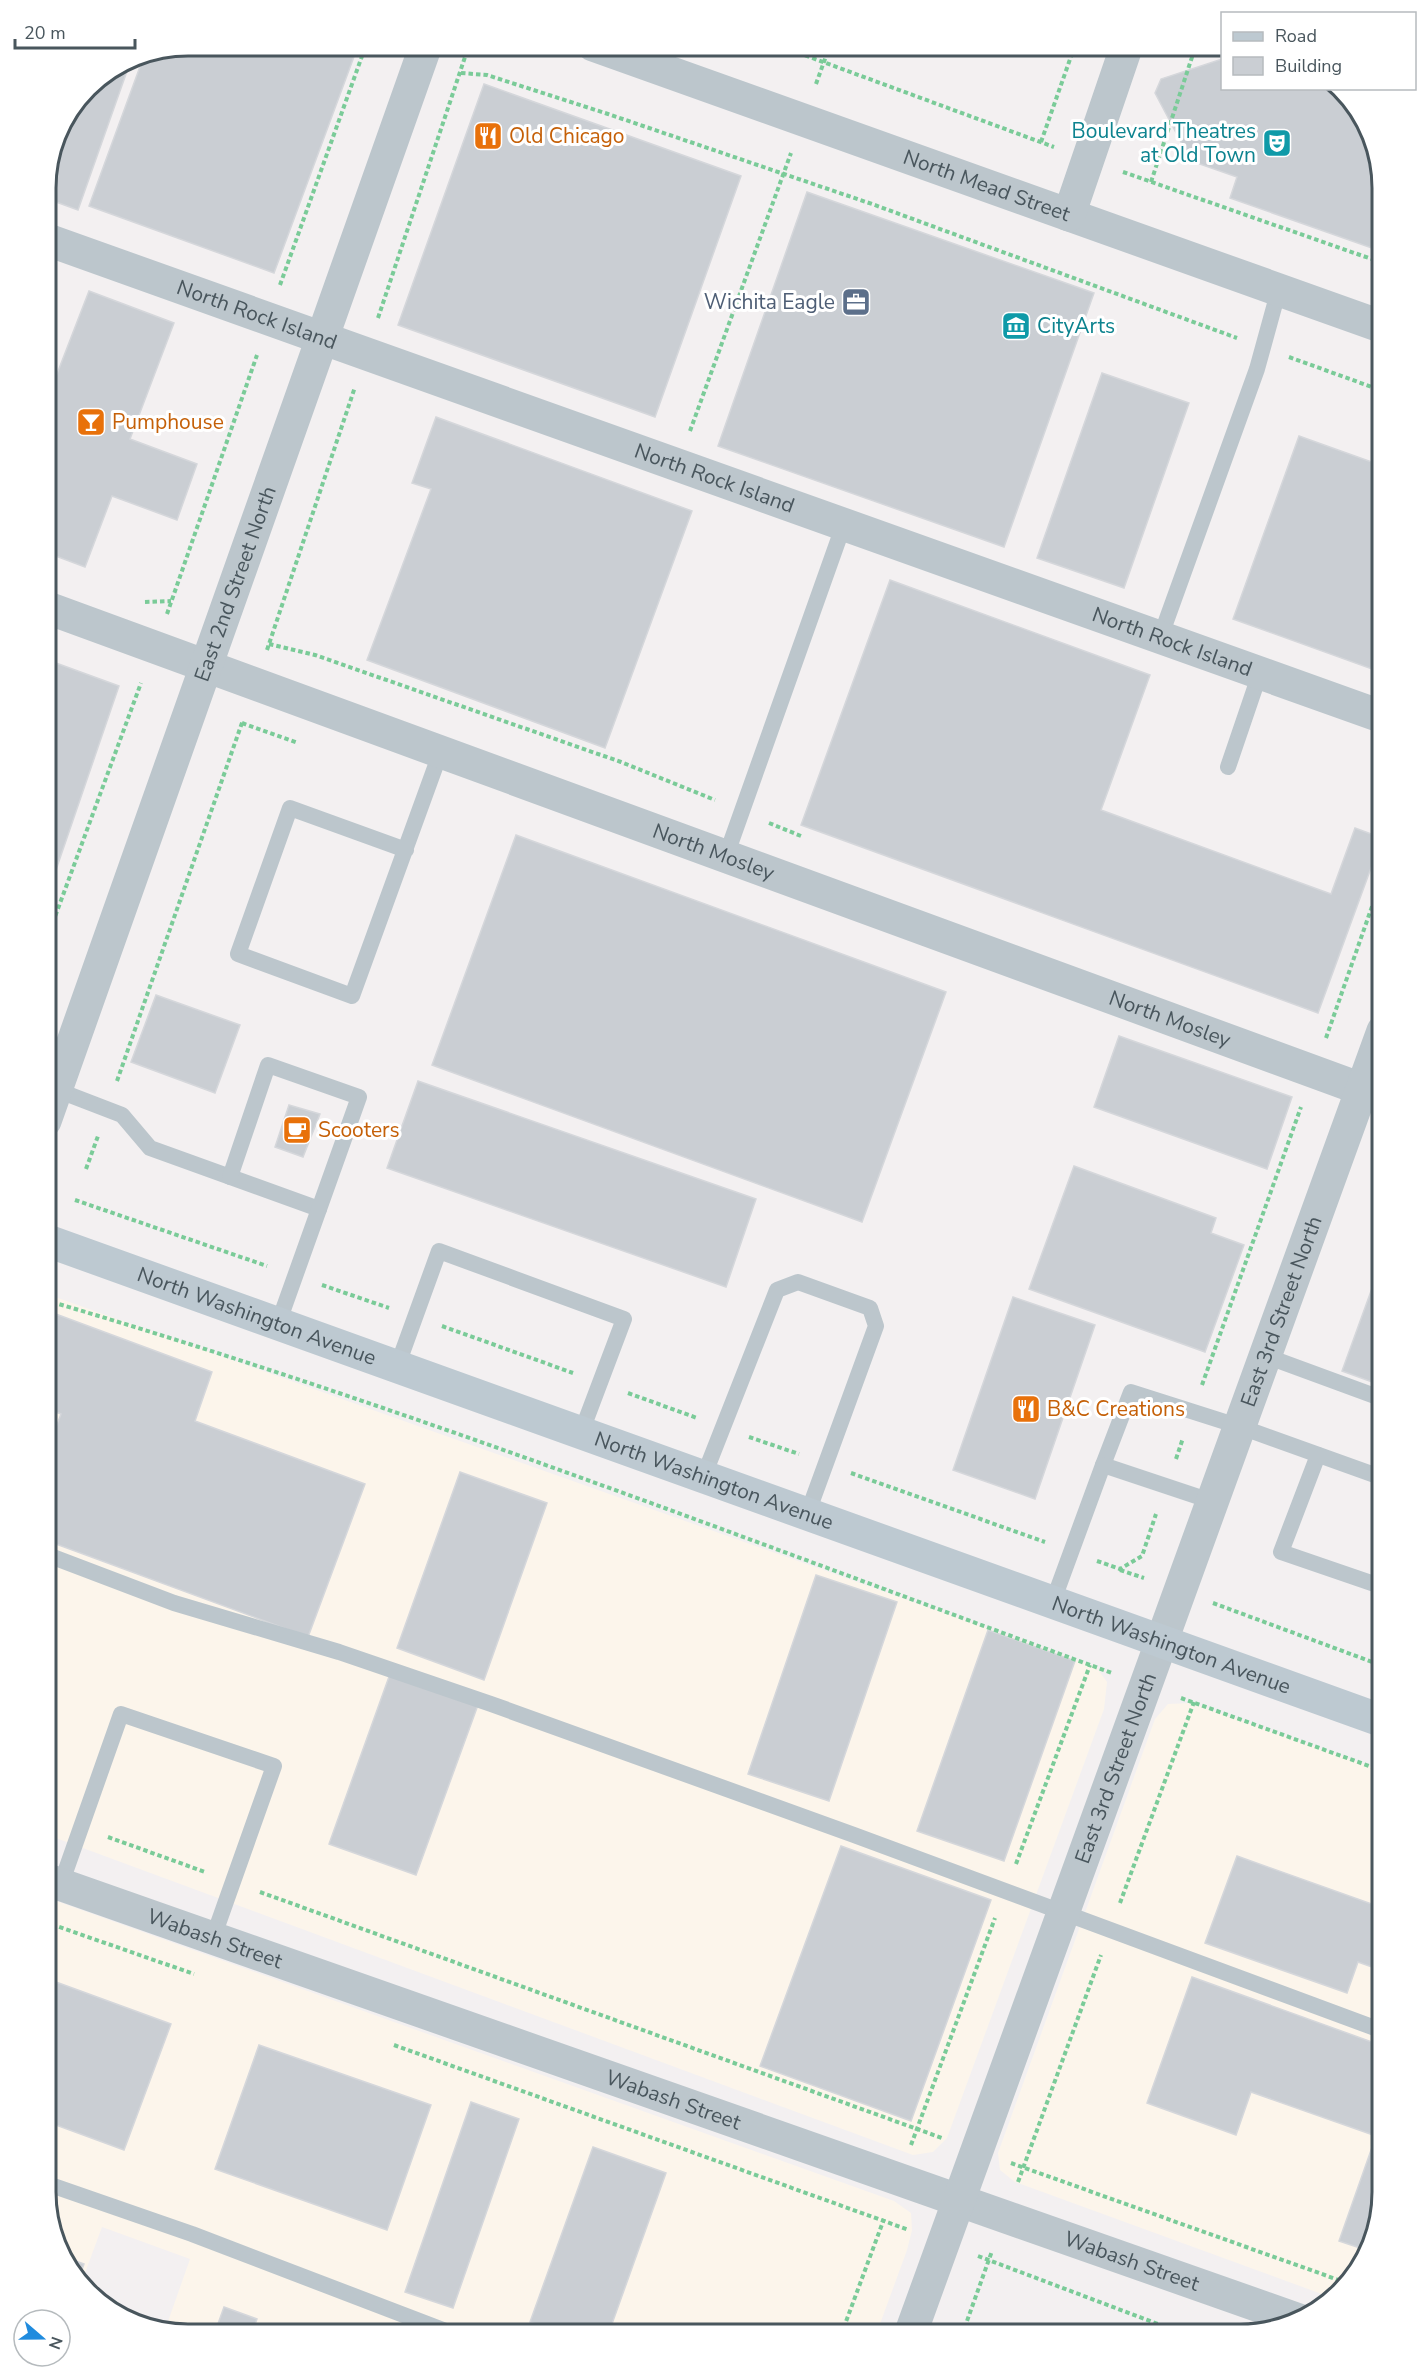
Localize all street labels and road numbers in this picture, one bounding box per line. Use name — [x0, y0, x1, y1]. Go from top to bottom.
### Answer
street label: North Mead Street — [899, 143, 1075, 228]
street label: North Rock Island — [173, 273, 341, 356]
street label: North Rock Island — [631, 437, 798, 520]
street label: East 2nd Street North — [188, 482, 283, 685]
street label: North Rock Island — [1088, 600, 1256, 683]
street label: North Mosley — [649, 817, 779, 887]
street label: North Mosley — [1105, 984, 1235, 1054]
street label: East 3rd Street North — [1234, 1212, 1329, 1411]
street label: North Washington Avenue — [133, 1260, 380, 1372]
street label: North Washington Avenue — [591, 1425, 837, 1536]
street label: North Washington Avenue — [1048, 1589, 1295, 1701]
street label: East 3rd Street North — [1068, 1669, 1163, 1867]
street label: Wabash Street — [144, 1902, 287, 1976]
street label: Wabash Street — [602, 2063, 745, 2137]
street label: Wabash Street — [1060, 2225, 1204, 2298]

